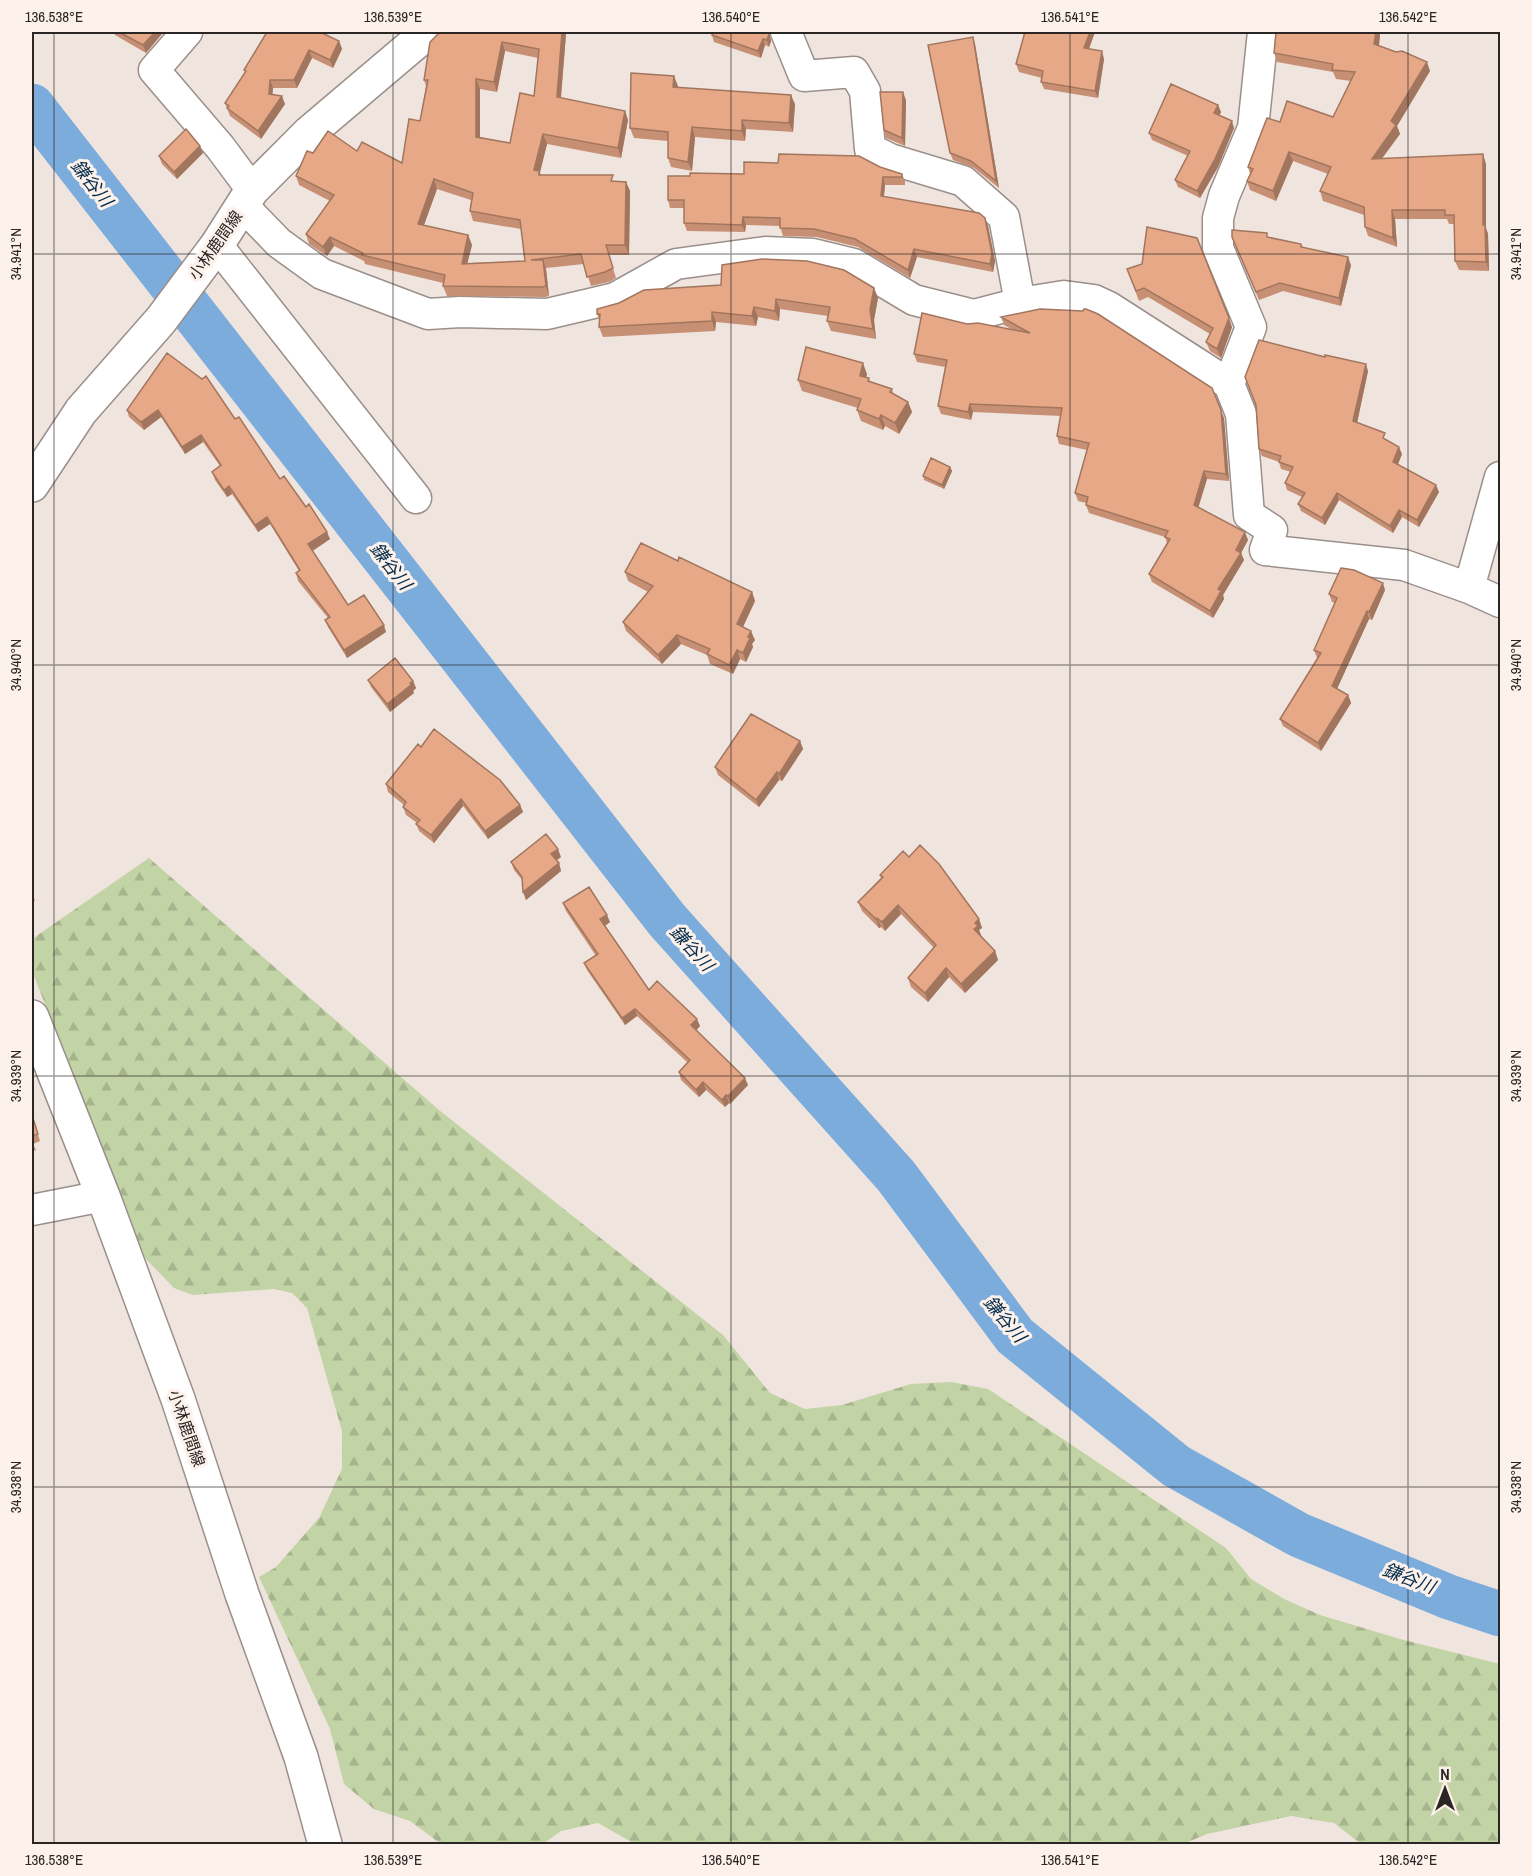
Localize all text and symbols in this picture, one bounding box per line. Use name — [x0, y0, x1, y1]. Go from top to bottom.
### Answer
text: 136.538°E — [25, 6, 83, 27]
text: 136.539°E — [364, 6, 422, 27]
text: 136.540°E — [702, 6, 760, 27]
text: 136.541°E — [1041, 6, 1099, 27]
text: 136.542°E — [1379, 6, 1437, 27]
water label: 鎌谷川 — [66, 154, 120, 214]
street label: 小林鹿間線 — [183, 206, 247, 284]
text: 34.941°N — [5, 228, 26, 280]
text: 34.941°N — [1505, 228, 1526, 280]
water label: 鎌谷川 — [365, 537, 419, 597]
text: 34.940°N — [5, 639, 26, 691]
text: 34.940°N — [1505, 639, 1526, 691]
water label: 鎌谷川 — [665, 920, 721, 978]
text: 34.939°N — [5, 1050, 26, 1102]
text: 34.939°N — [1505, 1050, 1526, 1102]
water label: 鎌谷川 — [978, 1290, 1033, 1349]
street label: 小林鹿間線 — [164, 1387, 210, 1469]
text: 34.938°N — [5, 1461, 26, 1513]
text: 34.938°N — [1505, 1461, 1526, 1513]
water label: 鎌谷川 — [1379, 1557, 1441, 1600]
north arrow — [1415, 1759, 1475, 1819]
text: N — [1440, 1763, 1450, 1785]
text: 136.538°E — [25, 1849, 83, 1870]
text: 136.539°E — [364, 1849, 422, 1870]
text: 136.540°E — [702, 1849, 760, 1870]
text: 136.541°E — [1041, 1849, 1099, 1870]
text: 136.542°E — [1379, 1849, 1437, 1870]

